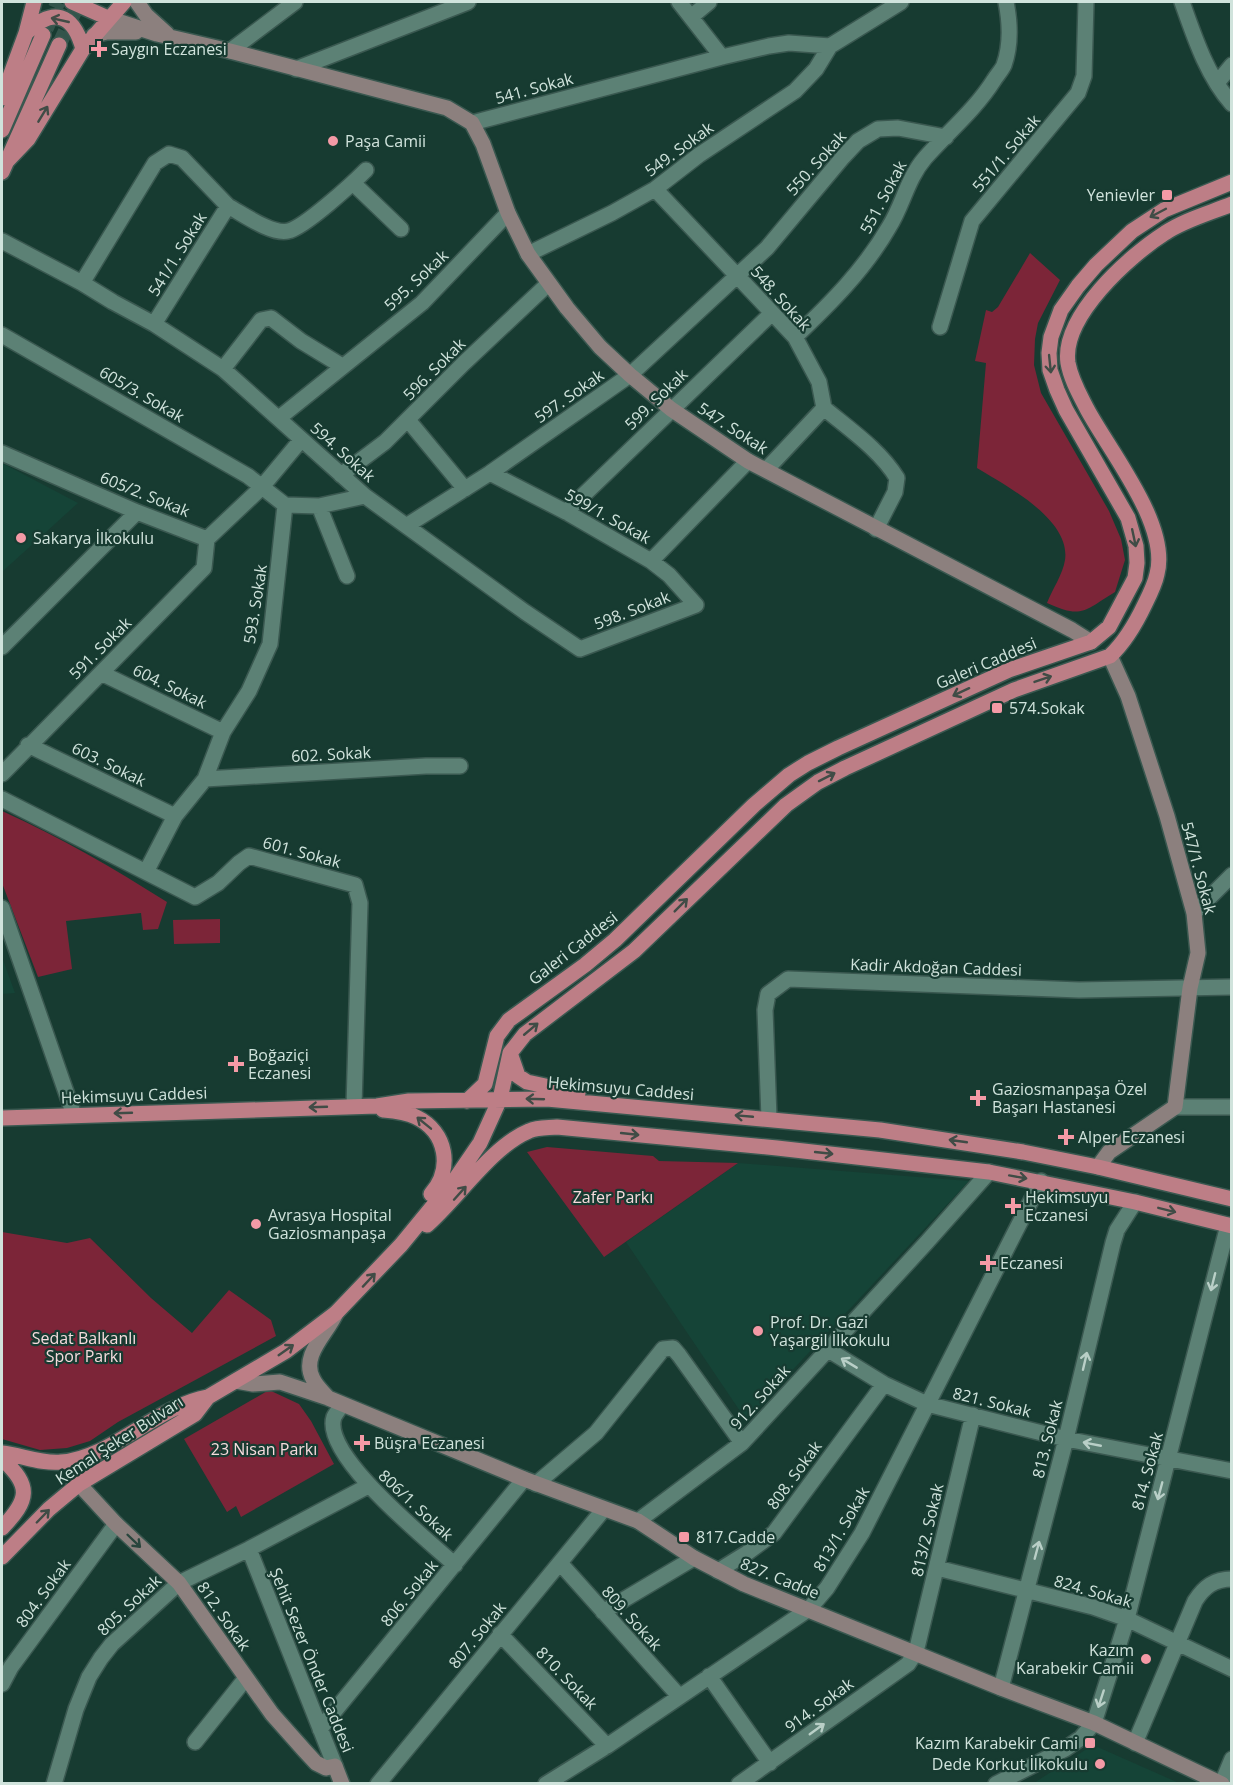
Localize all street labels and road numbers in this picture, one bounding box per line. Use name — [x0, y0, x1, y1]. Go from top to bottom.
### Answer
street label: 541. Sokak — [493, 67, 576, 109]
street label: 551/1. Sokak — [967, 109, 1045, 196]
street label: 549. Sokak — [640, 116, 718, 181]
street label: 550. Sokak — [781, 126, 851, 200]
street label: 551. Sokak — [855, 156, 912, 237]
street label: 541/1. Sokak — [143, 207, 212, 300]
street label: 595. Sokak — [379, 244, 453, 315]
street label: 548. Sokak — [746, 261, 816, 335]
street label: 596. Sokak — [398, 333, 470, 405]
street label: 605/3. Sokak — [95, 361, 189, 428]
street label: 599. Sokak — [620, 363, 693, 435]
street label: 597. Sokak — [530, 364, 609, 428]
street label: 547. Sokak — [694, 397, 773, 459]
street label: 594. Sokak — [306, 417, 380, 487]
street label: 605/2. Sokak — [97, 466, 194, 522]
street label: 599/1. Sokak — [561, 483, 655, 549]
street label: 593. Sokak — [238, 562, 272, 645]
street label: 598. Sokak — [591, 585, 674, 635]
street label: 591. Sokak — [64, 612, 136, 684]
street label: Galeri Caddesi — [932, 632, 1040, 694]
street label: 604. Sokak — [129, 659, 211, 714]
street label: 603. Sokak — [68, 737, 150, 792]
street label: 602. Sokak — [291, 741, 372, 767]
street label: 547/1. Sokak — [1176, 819, 1222, 917]
street label: 601. Sokak — [261, 831, 344, 873]
street label: Galeri Caddesi — [524, 906, 622, 990]
street label: Kadir Akdoğan Caddesi — [850, 953, 1022, 981]
street label: Hekimsuyu Caddesi — [547, 1071, 695, 1105]
street label: Hekimsuyu Caddesi — [60, 1081, 208, 1109]
street label: 912. Sokak — [725, 1360, 795, 1434]
street label: 821. Sokak — [951, 1382, 1034, 1422]
street label: Kemal Şeker Bulvarı — [51, 1390, 187, 1490]
street label: 813. Sokak — [1027, 1397, 1067, 1480]
street label: 814. Sokak — [1126, 1429, 1168, 1512]
street label: 808. Sokak — [762, 1436, 827, 1514]
street label: 806/1. Sokak — [374, 1465, 459, 1546]
street label: 813/2. Sokak — [906, 1481, 949, 1579]
street label: 813/1. Sokak — [808, 1482, 875, 1576]
street label: 827. Cadde — [737, 1552, 823, 1604]
street label: 804. Sokak — [11, 1554, 76, 1632]
street label: 806. Sokak — [375, 1555, 443, 1631]
street label: Şehit Sezer Önder Caddesi — [265, 1564, 359, 1756]
street label: 805. Sokak — [92, 1569, 166, 1640]
street label: 824. Sokak — [1052, 1569, 1135, 1613]
street label: 812. Sokak — [192, 1577, 256, 1656]
street label: 809. Sokak — [597, 1581, 667, 1655]
street label: 807. Sokak — [443, 1597, 511, 1673]
street label: 810. Sokak — [531, 1642, 603, 1715]
street label: 914. Sokak — [780, 1672, 858, 1737]

